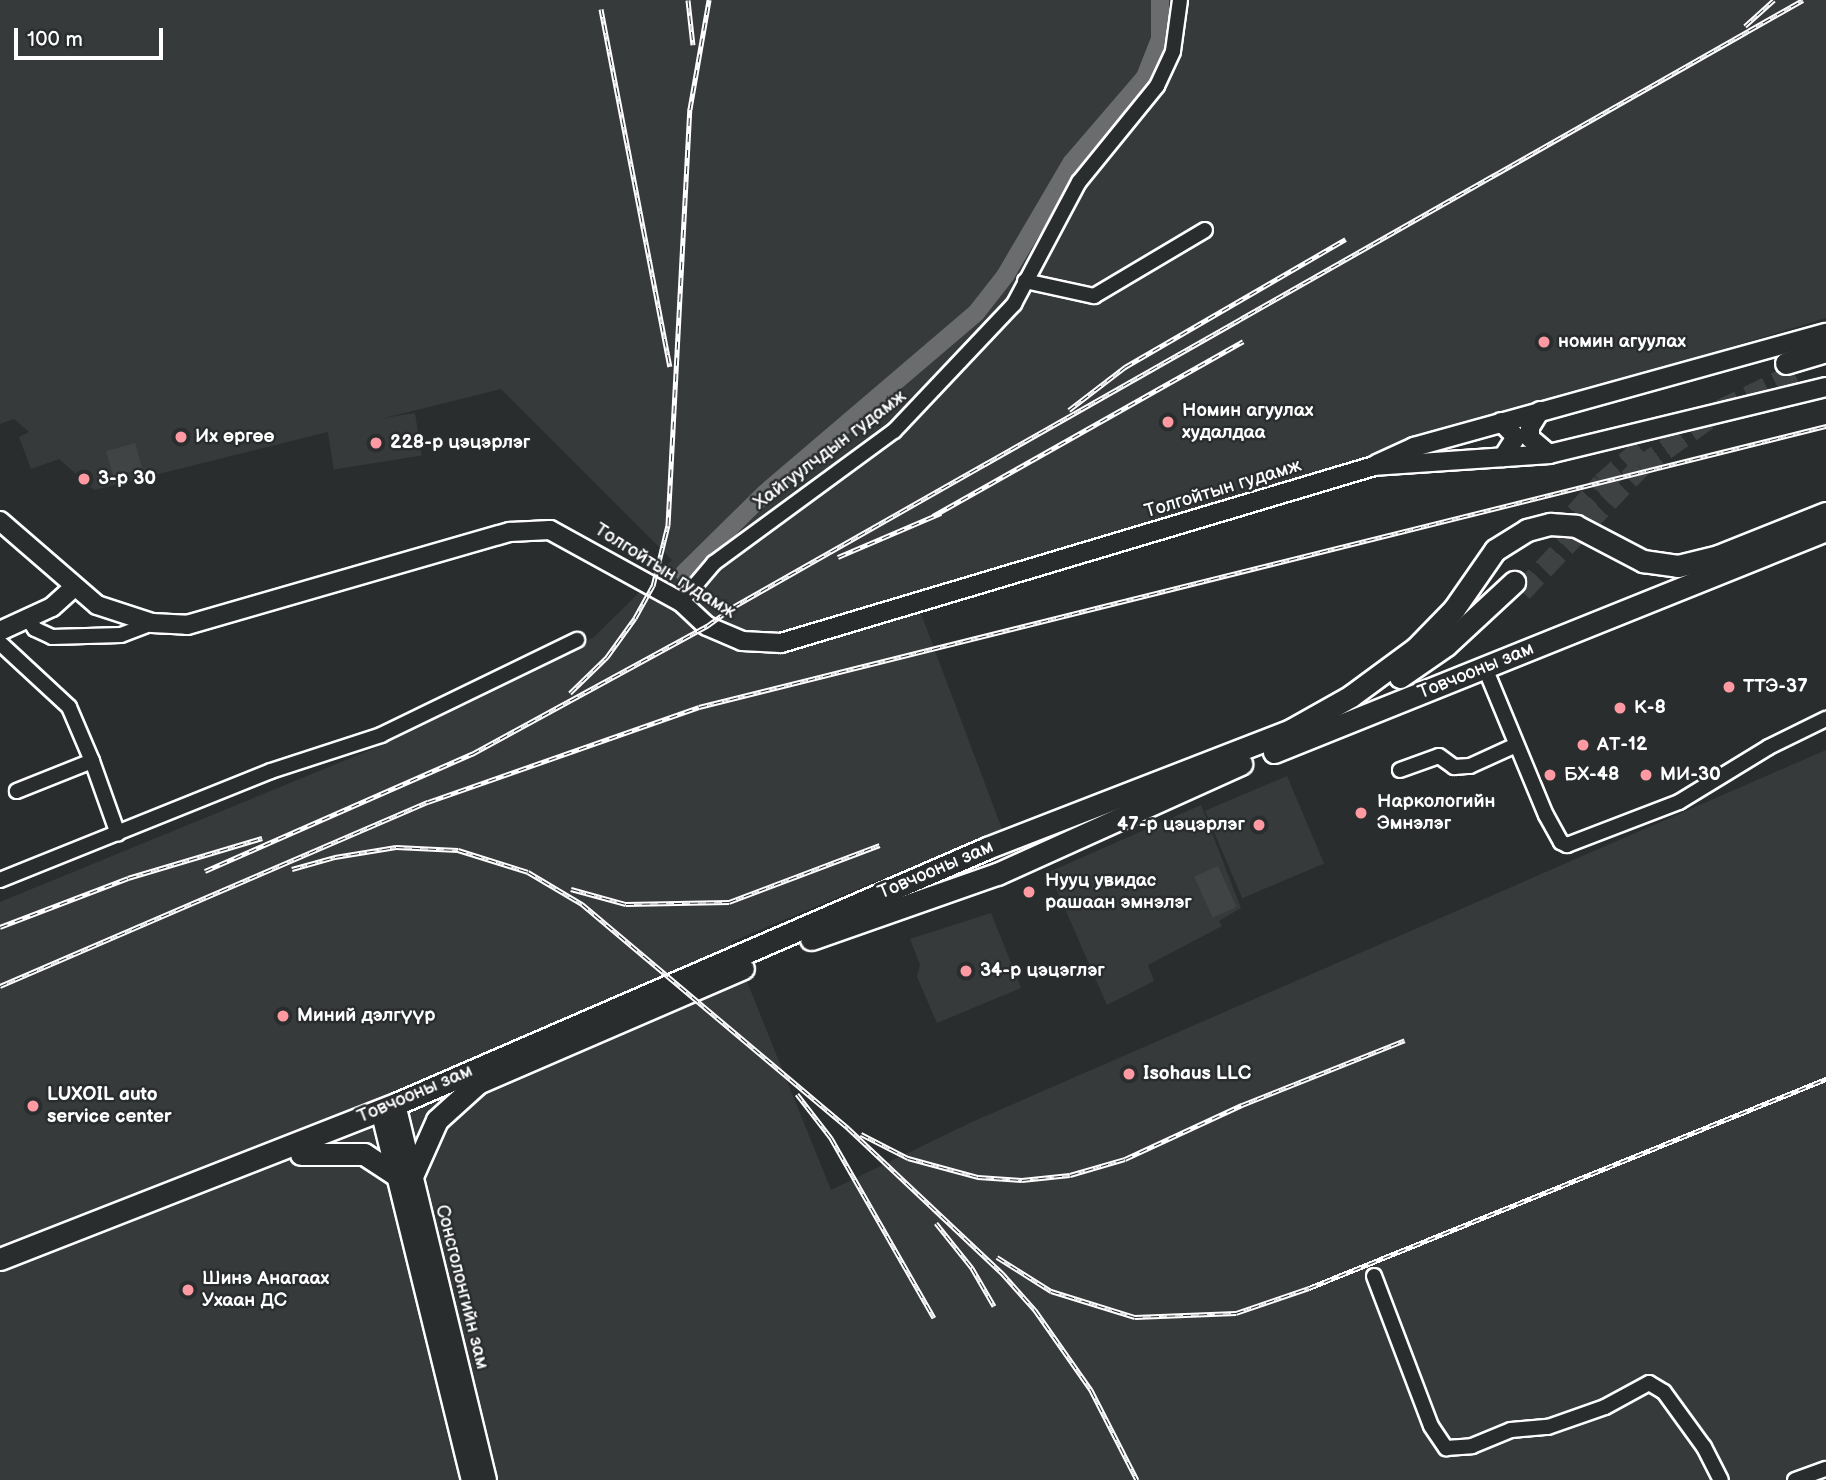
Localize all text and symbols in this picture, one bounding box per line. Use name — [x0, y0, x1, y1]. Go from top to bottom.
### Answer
scale bar — [18, 14, 166, 58]
text: 100 m — [27, 27, 83, 52]
place label: номин агуулах — [1558, 331, 1686, 353]
marker: номин агуулах — [1536, 334, 1552, 350]
street label: Хайгуулчдын гудамж — [749, 385, 911, 515]
place label: Номин агуулах худалдаа — [1182, 400, 1313, 444]
marker: Номин агуулах худалдаа — [1160, 414, 1176, 430]
place label: Их өргөө — [195, 426, 275, 448]
marker: Их өргөө — [173, 429, 189, 445]
place label: 228-р цэцэрлэг — [390, 432, 530, 454]
marker: 228-р цэцэрлэг — [368, 435, 384, 451]
street label: Толгойтын гудамж — [1142, 454, 1304, 524]
place label: 3-р 30 — [98, 468, 156, 490]
marker: 3-р 30 — [76, 471, 92, 487]
street label: Толгойтын гудамж — [590, 518, 740, 624]
street label: Товчооны зам — [1415, 637, 1537, 705]
place label: ТТЭ-37 — [1743, 676, 1808, 698]
marker: ТТЭ-37 — [1721, 679, 1737, 695]
place label: К-8 — [1634, 697, 1666, 719]
marker: К-8 — [1612, 700, 1628, 716]
place label: АТ-12 — [1597, 734, 1647, 756]
marker: АТ-12 — [1575, 737, 1591, 753]
place label: БХ-48 — [1564, 764, 1619, 786]
place label: МИ-30 — [1660, 764, 1721, 786]
marker: БХ-48 — [1542, 767, 1558, 783]
marker: МИ-30 — [1638, 767, 1654, 783]
place label: Наркологийн Эмнэлэг — [1377, 791, 1495, 835]
marker: Наркологийн Эмнэлэг — [1351, 803, 1371, 823]
place label: 47-р цэцэрлэг — [1117, 814, 1245, 836]
marker: 47-р цэцэрлэг — [1251, 817, 1267, 833]
street label: Товчооны зам — [875, 835, 997, 905]
place label: Нууц увидас рашаан эмнэлэг — [1045, 870, 1192, 914]
marker: Нууц увидас рашаан эмнэлэг — [1019, 882, 1039, 902]
place label: 34-р цэцэглэг — [980, 960, 1105, 982]
marker: 34-р цэцэглэг — [958, 963, 974, 979]
place label: Миний дэлгүүр — [297, 1005, 436, 1027]
marker: Миний дэлгүүр — [275, 1008, 291, 1024]
street label: Товчооны зам — [354, 1059, 476, 1129]
place label: Isohaus LLC — [1143, 1063, 1251, 1085]
marker: Isohaus LLC — [1121, 1066, 1137, 1082]
place label: LUXOIL auto service center — [47, 1084, 171, 1128]
marker: LUXOIL auto service center — [25, 1098, 41, 1114]
street label: Сонсголонгийн зам — [431, 1202, 493, 1372]
place label: Шинэ Анагаах Ухаан ДС — [202, 1268, 329, 1312]
marker: Шинэ Анагаах Ухаан ДС — [180, 1282, 196, 1298]

